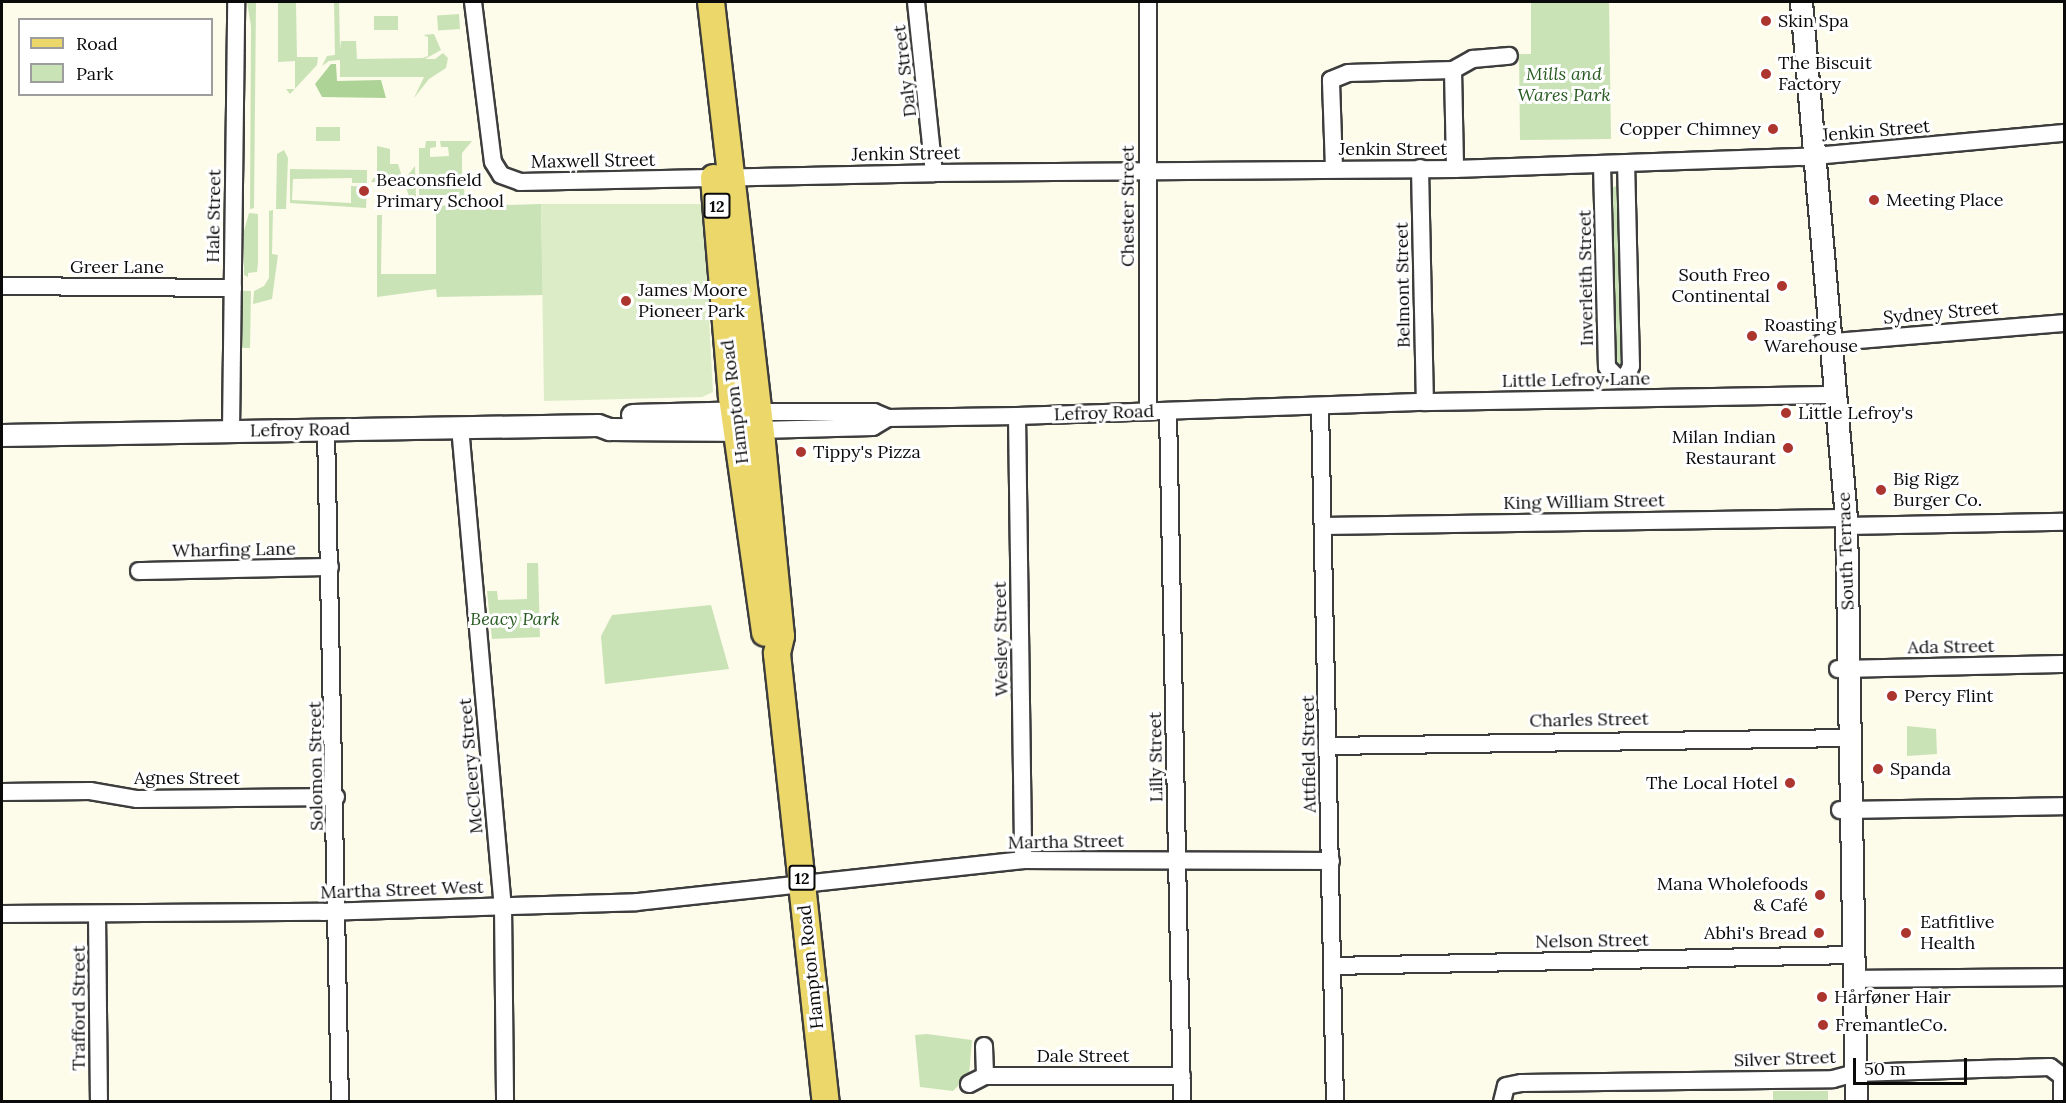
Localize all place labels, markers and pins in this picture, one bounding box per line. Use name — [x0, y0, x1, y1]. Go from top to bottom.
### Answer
place label: Skin Spa — [1778, 10, 1849, 32]
marker: Skin Spa — [1759, 14, 1773, 28]
place label: The Biscuit Factory — [1778, 53, 1872, 96]
marker: The Biscuit Factory — [1759, 67, 1773, 81]
place label: Copper Chimney — [1620, 118, 1761, 140]
marker: Copper Chimney — [1766, 122, 1780, 136]
place label: Beaconsfield Primary School — [376, 170, 504, 213]
marker: Beaconsfield Primary School — [357, 184, 371, 198]
place label: Meeting Place — [1886, 189, 2004, 211]
marker: Meeting Place — [1867, 193, 1881, 207]
place label: South Freo Continental — [1672, 265, 1770, 308]
marker: South Freo Continental — [1775, 279, 1789, 293]
place label: James Moore Pioneer Park — [638, 280, 748, 322]
marker: James Moore Pioneer Park — [619, 294, 633, 308]
place label: Roasting Warehouse — [1764, 315, 1858, 358]
marker: Roasting Warehouse — [1745, 329, 1759, 343]
place label: Little Lefroy's — [1798, 402, 1913, 424]
marker: Little Lefroy's — [1779, 406, 1793, 420]
place label: Milan Indian Restaurant — [1672, 427, 1776, 470]
place label: Tippy's Pizza — [813, 441, 921, 463]
marker: Milan Indian Restaurant — [1781, 441, 1795, 455]
marker: Tippy's Pizza — [794, 445, 808, 459]
place label: Big Rigz Burger Co. — [1893, 469, 1982, 512]
marker: Big Rigz Burger Co. — [1874, 483, 1888, 497]
place label: Percy Flint — [1904, 685, 1993, 707]
marker: Percy Flint — [1885, 689, 1899, 703]
place label: Spanda — [1890, 758, 1951, 780]
marker: Spanda — [1871, 762, 1885, 776]
place label: The Local Hotel — [1646, 772, 1778, 794]
marker: The Local Hotel — [1783, 776, 1797, 790]
place label: Mana Wholefoods & Café — [1657, 874, 1808, 916]
marker: Mana Wholefoods & Café — [1813, 888, 1827, 902]
place label: Eatfitlive Health — [1920, 912, 1995, 954]
place label: Abhi's Bread — [1704, 922, 1807, 944]
marker: Eatfitlive Health — [1897, 924, 1915, 942]
marker: Abhi's Bread — [1812, 926, 1826, 940]
place label: Hårføner Hair — [1834, 986, 1951, 1008]
marker: Hårføner Hair — [1815, 990, 1829, 1004]
place label: FremantleCo. — [1835, 1014, 1947, 1036]
marker: FremantleCo. — [1816, 1018, 1830, 1032]

